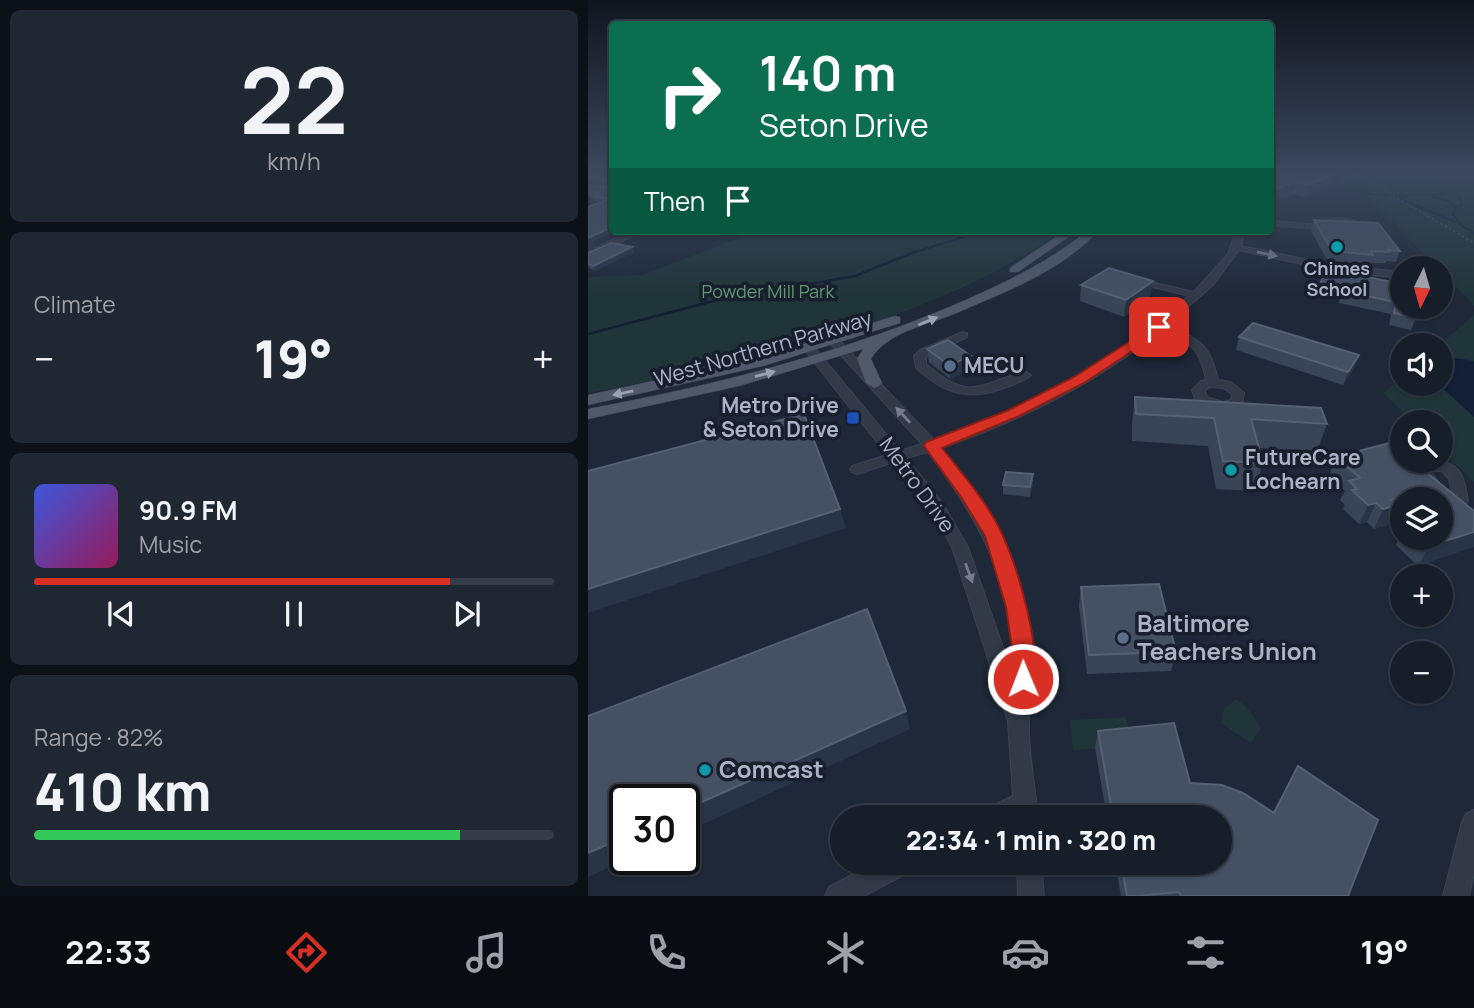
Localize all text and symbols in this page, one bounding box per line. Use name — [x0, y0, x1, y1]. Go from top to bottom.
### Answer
text: 22 — [240, 37, 348, 161]
text: 140 m — [759, 39, 896, 106]
icon: right — [644, 49, 735, 140]
text: Seton Drive — [759, 103, 929, 147]
text: km/h — [267, 145, 321, 177]
icon: arrive — [719, 182, 757, 220]
text: Then — [644, 183, 705, 219]
marker: Chimes School — [1329, 239, 1345, 255]
one-way arrow — [1256, 249, 1278, 260]
place label: Chimes School — [1304, 256, 1370, 301]
north arrow — [1390, 256, 1452, 318]
map controls — [1390, 256, 1453, 704]
park label: Powder Mill Park — [701, 279, 836, 303]
text: Climate — [34, 288, 116, 320]
pin — [1129, 297, 1189, 357]
street label: West Northern Parkway — [650, 304, 875, 393]
icon: arrive — [1140, 308, 1178, 346]
one-way arrow — [917, 315, 938, 326]
text: 19° — [254, 323, 333, 394]
text: − — [34, 332, 55, 384]
text: + — [532, 332, 554, 384]
button: sound — [1390, 333, 1453, 396]
place label: MECU — [964, 351, 1024, 379]
marker: MECU — [942, 358, 958, 374]
one-way arrow — [754, 368, 776, 379]
one-way arrow — [612, 388, 634, 399]
place label: Metro Drive & Seton Drive — [703, 391, 839, 443]
one-way arrow — [895, 407, 911, 424]
marker: Metro Drive & Seton Drive — [845, 410, 861, 426]
button: search — [1390, 410, 1453, 473]
street label: Metro Drive — [874, 431, 962, 538]
place label: FutureCare Lochearn — [1245, 443, 1361, 495]
marker: FutureCare Lochearn — [1223, 462, 1239, 478]
button: layers — [1390, 487, 1453, 550]
text: 90.9 FM — [139, 492, 237, 528]
text: Music — [139, 528, 202, 560]
one-way arrow — [964, 563, 975, 584]
button: + — [1390, 564, 1453, 627]
icon: previous — [102, 595, 140, 633]
icon: pause — [275, 595, 313, 633]
icon: next — [448, 595, 486, 633]
place label: Baltimore Teachers Union — [1137, 606, 1317, 667]
marker: Baltimore Teachers Union — [1115, 630, 1131, 646]
button: − — [1390, 641, 1453, 704]
position arrow — [986, 642, 1060, 716]
text: Range · 82% — [34, 721, 164, 753]
place label: Comcast — [719, 752, 824, 785]
text: 410 km — [34, 756, 211, 827]
marker: Comcast — [697, 762, 713, 778]
speed limit sign: 30 — [609, 784, 700, 875]
text: 22:34 · 1 min · 320 m — [906, 822, 1156, 858]
icon: directions — [282, 928, 331, 977]
icon: music — [462, 928, 511, 977]
icon: phone — [642, 928, 691, 977]
icon: climate — [821, 928, 870, 977]
icon: car — [1001, 928, 1050, 977]
icon: filters — [1181, 928, 1230, 977]
text: 22:33 — [65, 930, 152, 974]
text: 19° — [1360, 930, 1409, 974]

